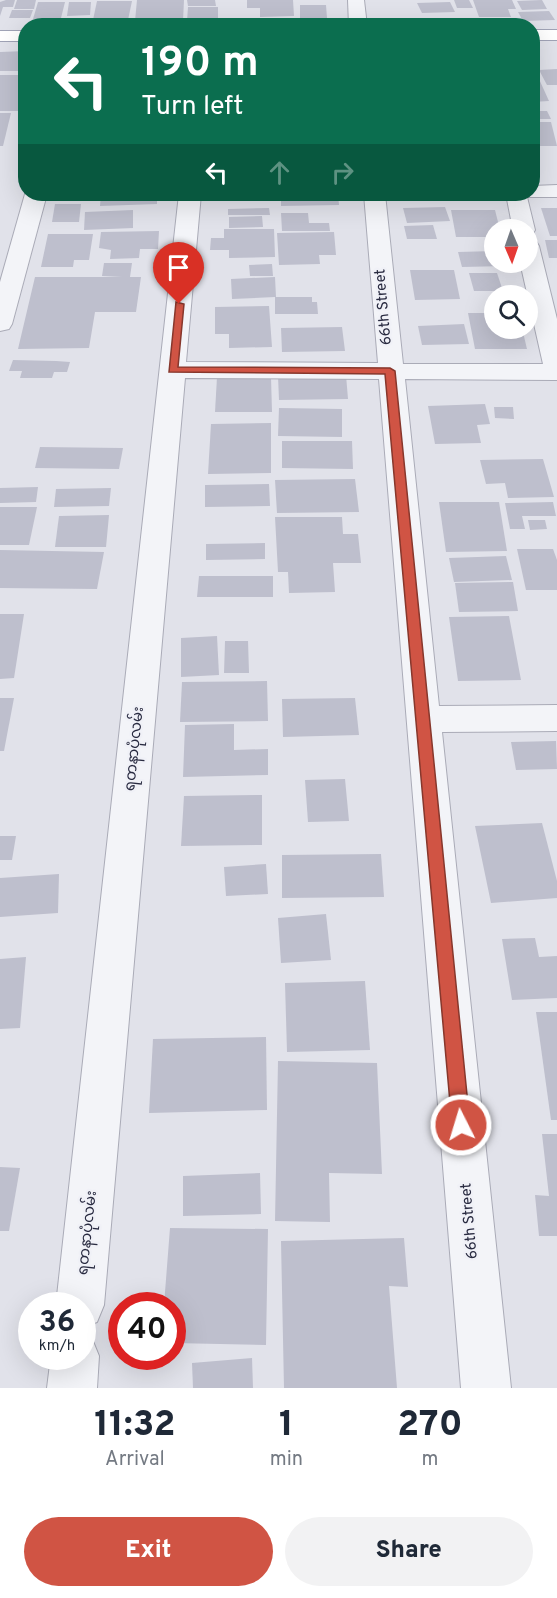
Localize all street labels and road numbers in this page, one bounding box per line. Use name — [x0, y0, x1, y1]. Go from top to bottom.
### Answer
street label: 66th Street — [371, 268, 397, 346]
street label: ရတနာပုံလမ်း — [119, 706, 150, 792]
street label: 66th Street — [457, 1182, 483, 1260]
street label: ရတနာပုံလမ်း — [72, 1190, 103, 1276]

